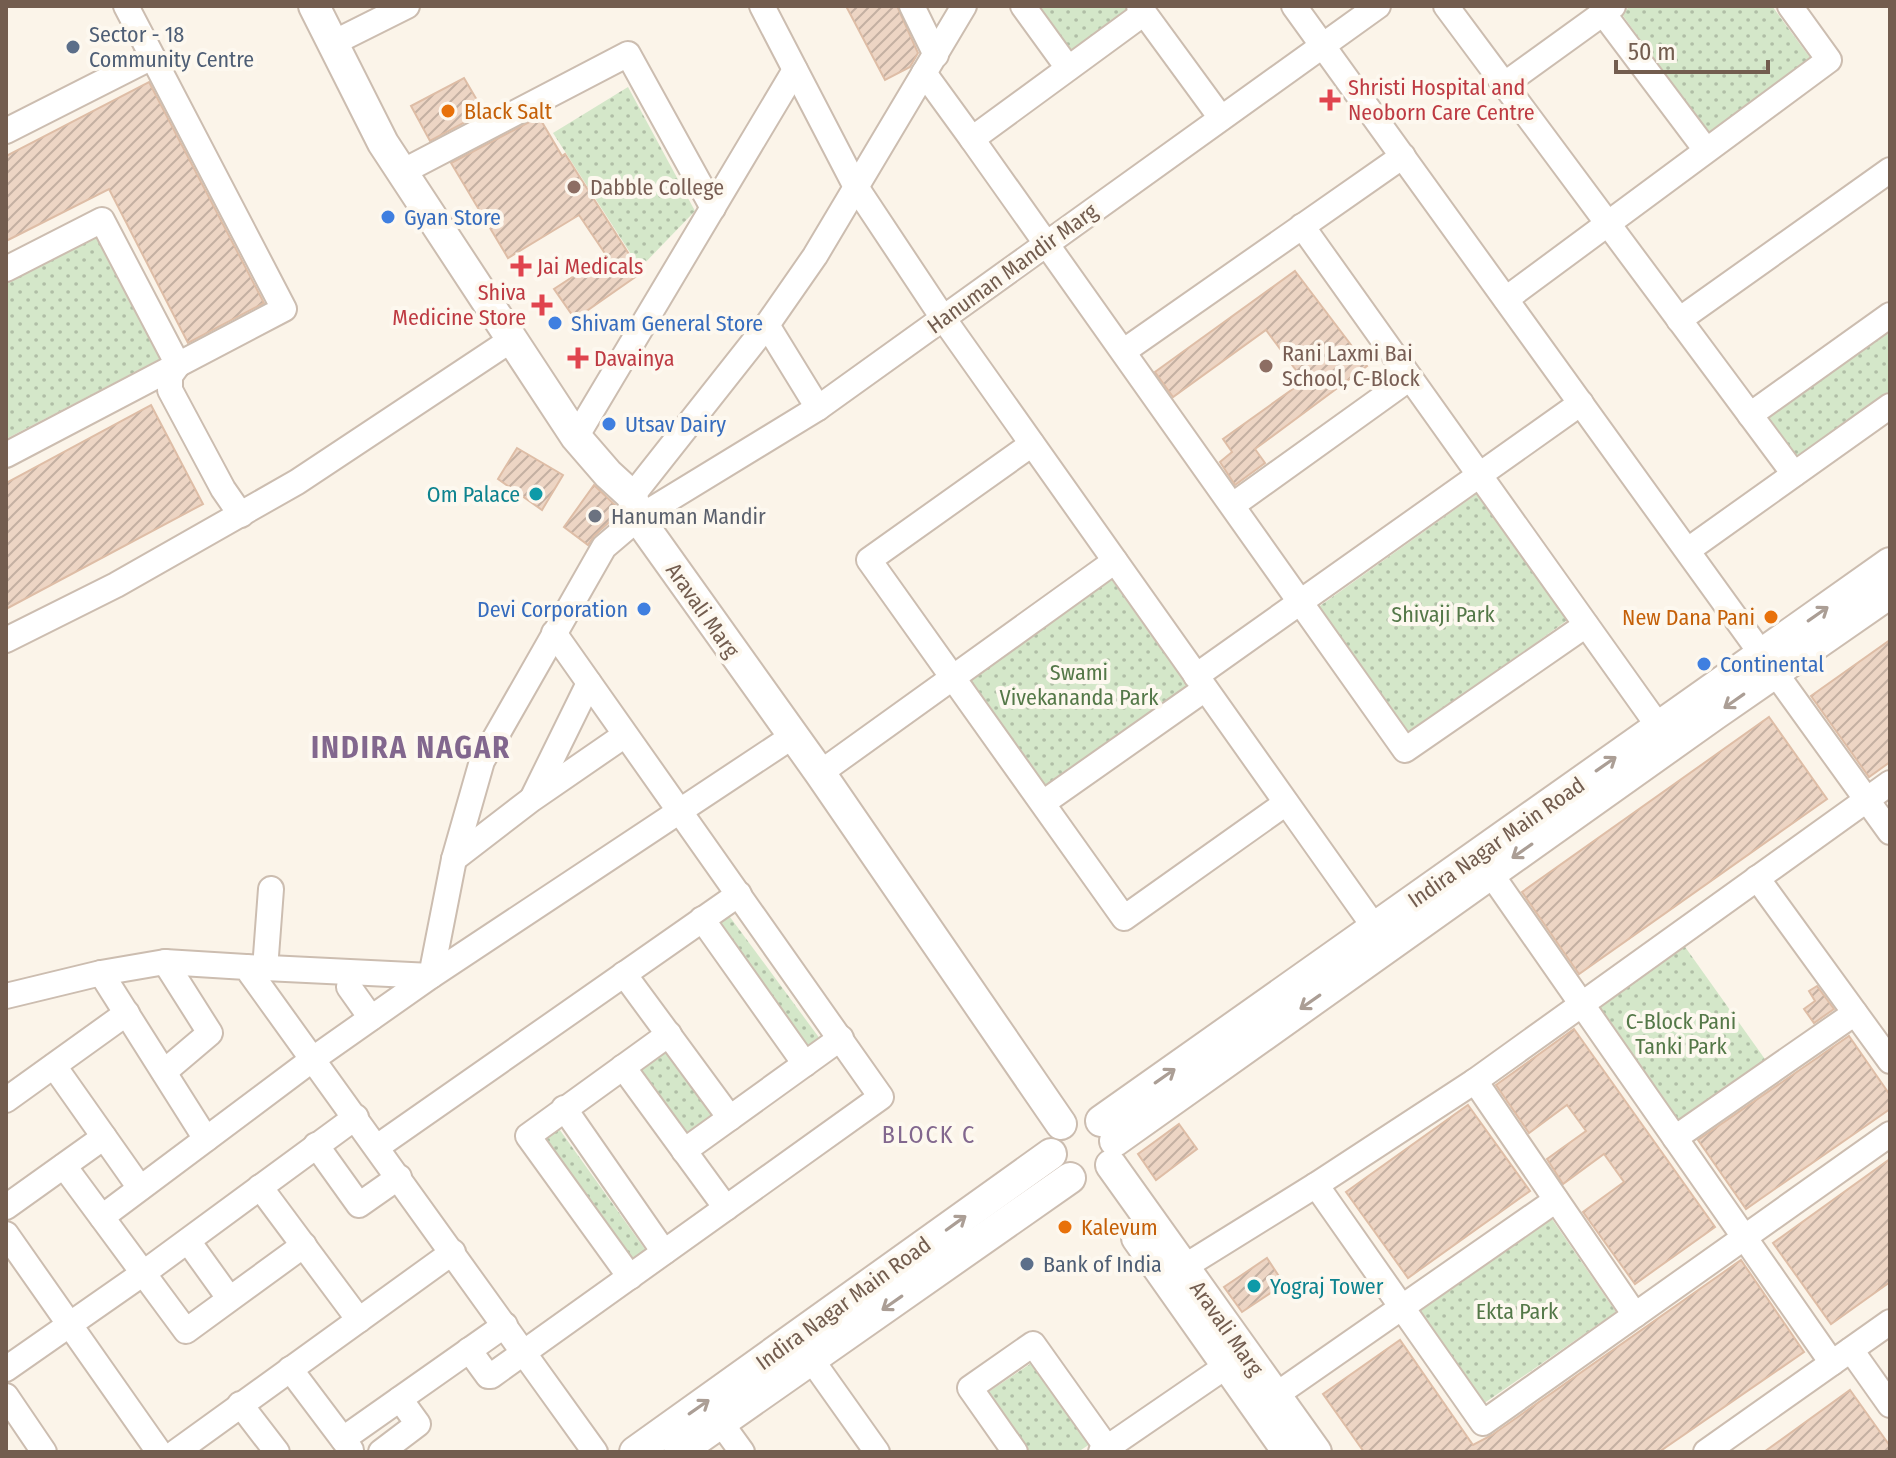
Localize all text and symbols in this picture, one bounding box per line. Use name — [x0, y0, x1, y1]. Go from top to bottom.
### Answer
place label: Sector - 18 Community Centre — [89, 21, 254, 73]
scale bar — [1616, 24, 1768, 74]
marker: Sector - 18 Community Centre — [64, 38, 82, 56]
text: 50 m — [1628, 38, 1676, 66]
place label: Shristi Hospital and Neoborn Care Centre — [1348, 74, 1535, 126]
marker: Shristi Hospital and Neoborn Care Centre — [1319, 89, 1341, 111]
place label: Black Salt — [464, 98, 553, 125]
marker: Black Salt — [439, 102, 457, 120]
place label: Dabble College — [590, 174, 724, 201]
marker: Dabble College — [565, 178, 583, 196]
street label: Hanuman Mandir Marg — [922, 197, 1103, 339]
place label: Gyan Store — [404, 204, 501, 231]
marker: Gyan Store — [379, 208, 397, 226]
place label: Jai Medicals — [537, 253, 643, 280]
marker: Jai Medicals — [512, 257, 530, 275]
place label: Shiva Medicine Store — [392, 279, 526, 331]
marker: Shiva Medicine Store — [533, 296, 551, 314]
place label: Shivam General Store — [571, 310, 763, 337]
marker: Shivam General Store — [546, 314, 564, 332]
place label: Rani Laxmi Bai School, C-Block — [1282, 340, 1420, 392]
place label: Davainya — [594, 345, 675, 372]
marker: Davainya — [569, 349, 587, 367]
marker: Rani Laxmi Bai School, C-Block — [1257, 357, 1275, 375]
place label: Utsav Dairy — [625, 411, 726, 438]
marker: Utsav Dairy — [600, 415, 618, 433]
place label: Om Palace — [427, 481, 520, 508]
marker: Om Palace — [527, 485, 545, 503]
place label: Hanuman Mandir — [611, 503, 766, 530]
marker: Hanuman Mandir — [586, 507, 604, 525]
street label: Aravali Marg — [660, 558, 745, 664]
place label: Devi Corporation — [477, 596, 628, 623]
marker: Devi Corporation — [635, 600, 653, 618]
park label: Shivaji Park — [1391, 601, 1495, 628]
place label: New Dana Pani — [1622, 604, 1755, 631]
one-way arrow — [1807, 606, 1829, 622]
marker: New Dana Pani — [1762, 608, 1780, 626]
place label: Continental — [1720, 651, 1824, 678]
marker: Continental — [1695, 655, 1713, 673]
park label: Swami Vivekananda Park — [1000, 659, 1159, 711]
one-way arrow — [1723, 693, 1745, 709]
district label: INDIRA NAGAR — [311, 730, 511, 766]
one-way arrow — [1594, 756, 1616, 772]
street label: Indira Nagar Main Road — [1403, 771, 1590, 914]
one-way arrow — [1511, 843, 1533, 860]
one-way arrow — [1299, 994, 1321, 1010]
park label: C-Block Pani Tanki Park — [1626, 1008, 1736, 1060]
one-way arrow — [1153, 1068, 1175, 1084]
district label: BLOCK C — [882, 1121, 976, 1149]
place label: Kalevum — [1081, 1214, 1158, 1241]
one-way arrow — [944, 1215, 966, 1231]
marker: Kalevum — [1056, 1218, 1074, 1236]
street label: Indira Nagar Main Road — [751, 1231, 936, 1376]
place label: Bank of India — [1043, 1251, 1162, 1278]
marker: Bank of India — [1018, 1255, 1036, 1273]
place label: Yograj Tower — [1270, 1273, 1384, 1300]
street label: Aravali Marg — [1184, 1276, 1269, 1382]
marker: Yograj Tower — [1245, 1277, 1263, 1295]
one-way arrow — [881, 1295, 903, 1311]
park label: Ekta Park — [1476, 1298, 1559, 1325]
one-way arrow — [687, 1399, 709, 1415]

